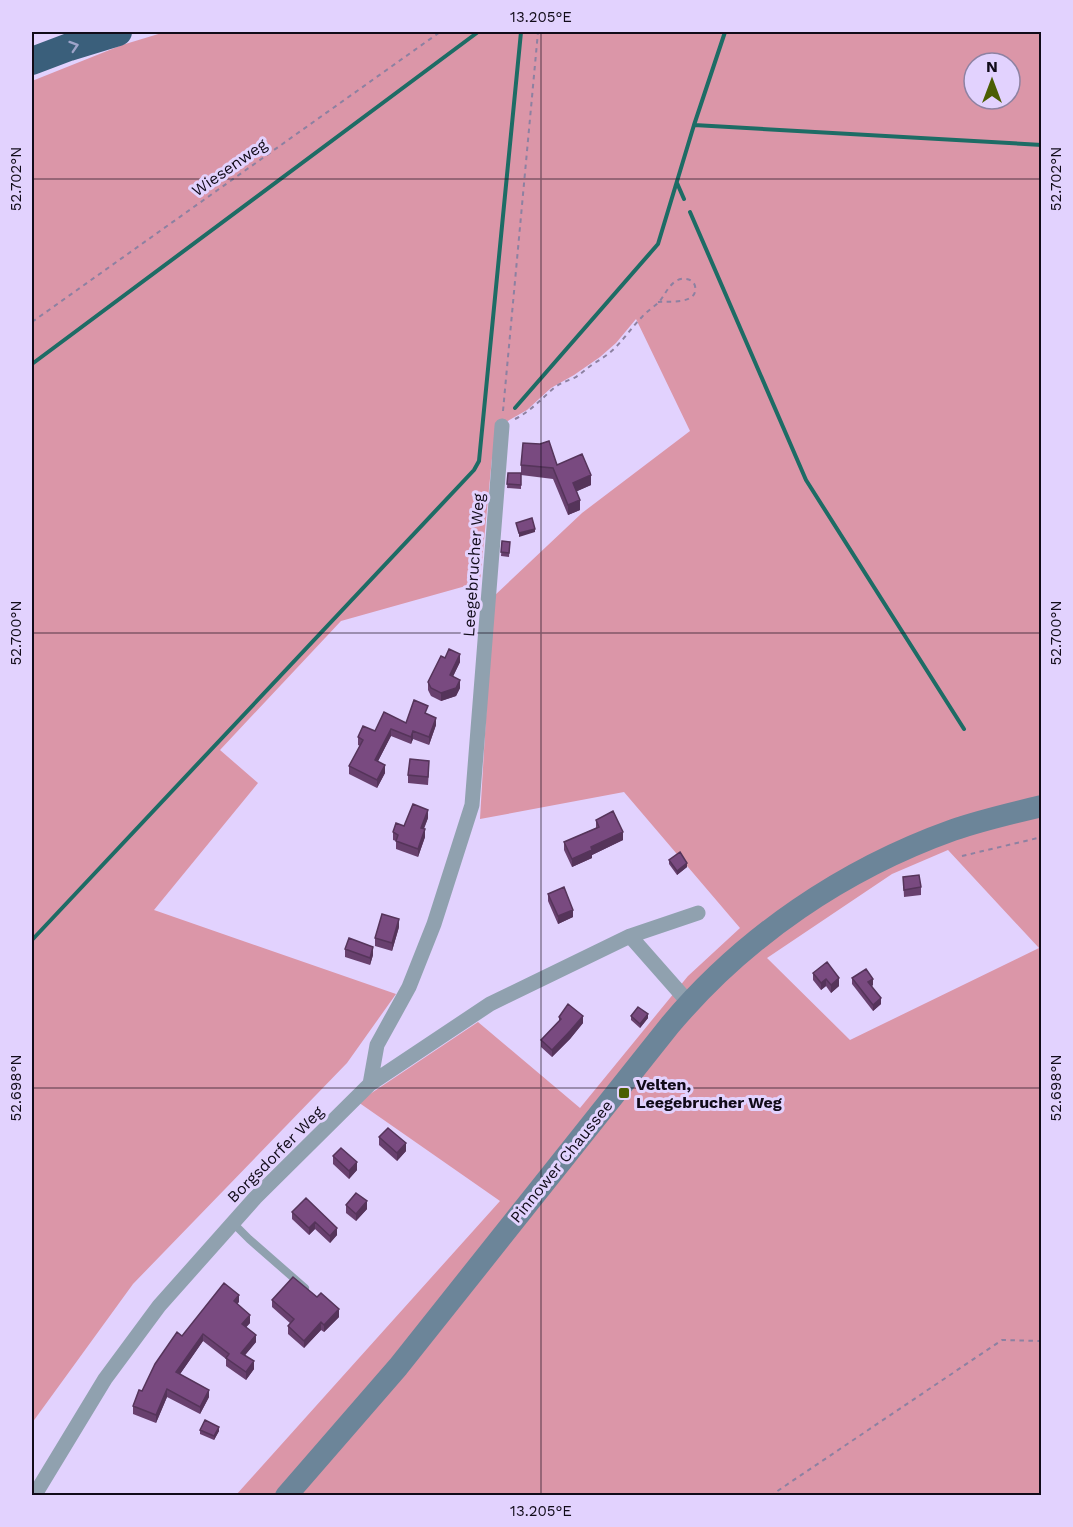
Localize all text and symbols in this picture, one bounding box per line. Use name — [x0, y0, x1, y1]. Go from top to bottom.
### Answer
text: 13.205°E — [510, 8, 572, 26]
one-way arrow — [68, 40, 79, 53]
north arrow — [962, 51, 1022, 111]
text: N — [986, 57, 998, 76]
street label: Wiesenweg — [188, 134, 271, 200]
text: 52.702°N — [7, 147, 25, 211]
text: 52.702°N — [1047, 147, 1065, 211]
street label: Leegebrucher Weg — [459, 492, 488, 637]
text: 52.700°N — [7, 601, 25, 665]
text: 52.700°N — [1047, 601, 1065, 665]
text: 52.698°N — [7, 1055, 25, 1121]
text: 52.698°N — [1047, 1055, 1065, 1121]
place label: Velten, Leegebrucher Weg — [636, 1075, 782, 1112]
marker: Velten, Leegebrucher Weg — [617, 1086, 631, 1100]
street label: Pinnower Chaussee — [506, 1096, 617, 1226]
street label: Borgsdorfer Weg — [223, 1102, 328, 1206]
text: 13.205°E — [510, 1502, 572, 1520]

